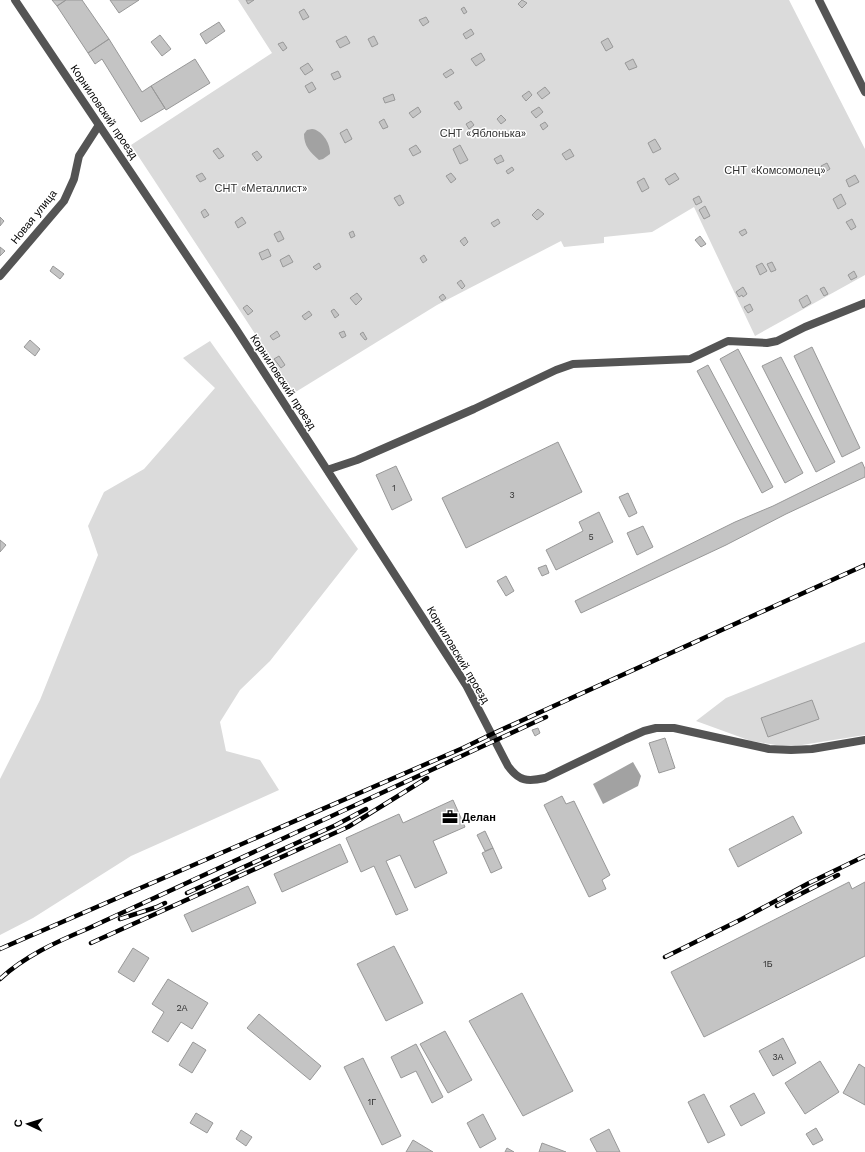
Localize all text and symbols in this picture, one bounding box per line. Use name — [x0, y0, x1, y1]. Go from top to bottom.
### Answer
street label: Корниловский проезд — [68, 62, 141, 162]
park label: СНТ «Яблонька» — [440, 127, 526, 140]
park label: СНТ «Комсомолец» — [724, 164, 826, 177]
park label: СНТ «Металлист» — [215, 182, 307, 195]
street label: Новая улица — [8, 187, 60, 247]
street label: Корниловский проезд — [247, 332, 319, 433]
house number: 1 — [392, 483, 396, 493]
house number: 3 — [509, 490, 515, 500]
house number: 5 — [588, 532, 594, 542]
street label: Корниловский проезд — [424, 604, 492, 706]
office icon: Делан — [441, 808, 459, 826]
place label: Делан — [462, 811, 496, 824]
house number: 1Б — [763, 959, 773, 969]
house number: 2А — [176, 1003, 188, 1013]
house number: 3А — [772, 1052, 784, 1062]
house number: 1Г — [368, 1097, 376, 1107]
north arrow — [8, 1104, 48, 1144]
text: С — [12, 1119, 25, 1128]

